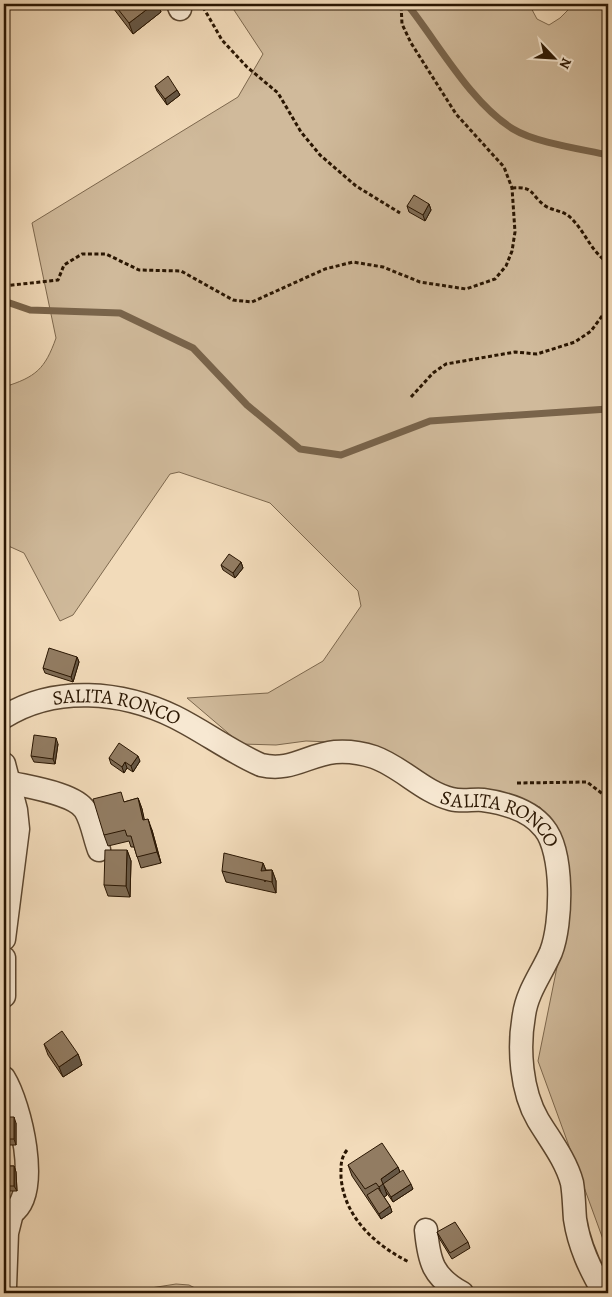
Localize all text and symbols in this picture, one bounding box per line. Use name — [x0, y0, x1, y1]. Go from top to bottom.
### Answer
north arrow — [530, 32, 580, 82]
text: N — [555, 55, 576, 72]
street label: SALITA RONCO — [50, 682, 186, 732]
street label: SALITA RONCO — [437, 783, 566, 851]

